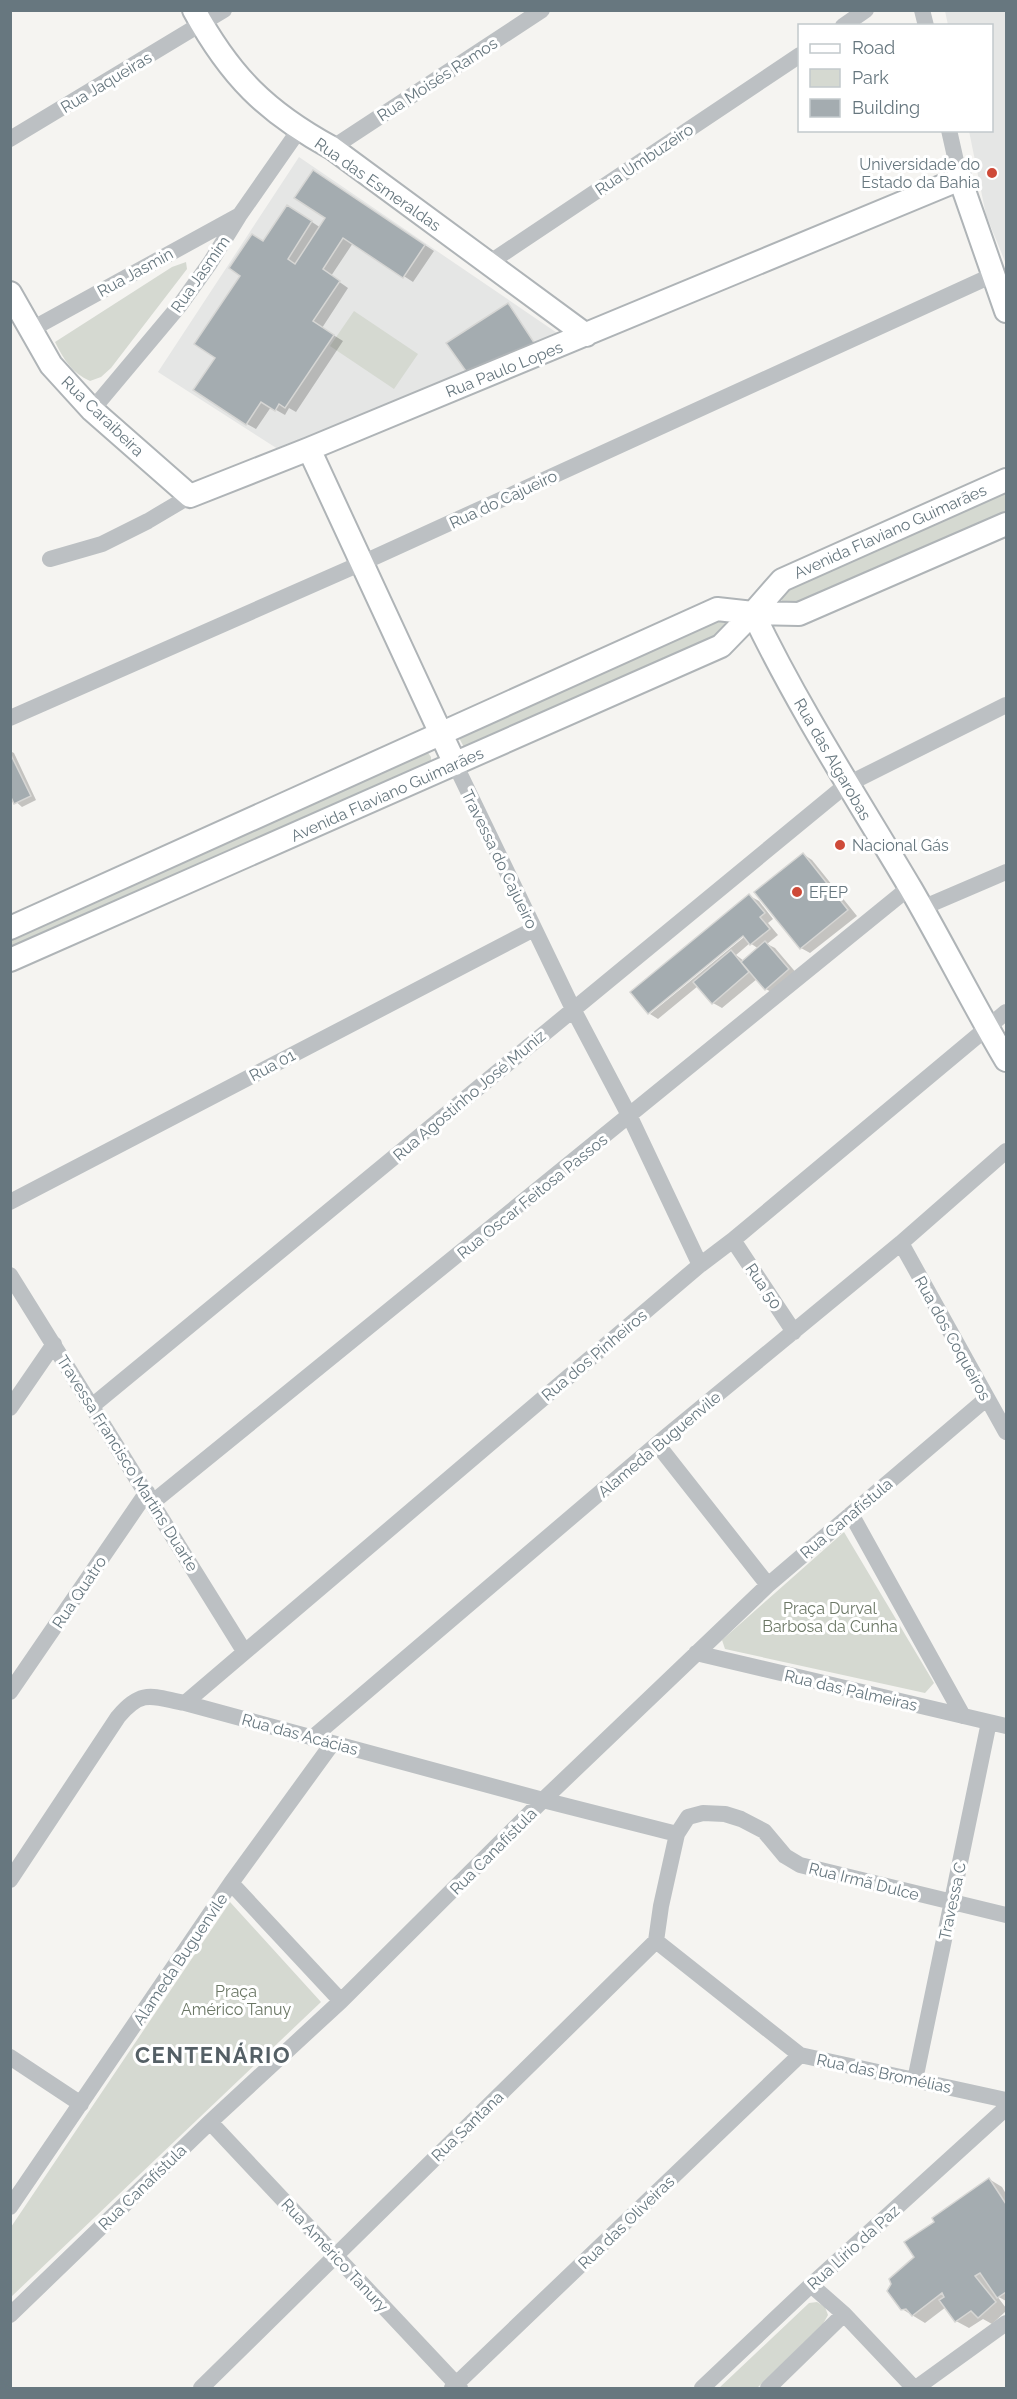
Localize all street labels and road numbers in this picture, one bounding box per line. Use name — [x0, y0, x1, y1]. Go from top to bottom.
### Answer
street label: Rua Moisés Ramos — [374, 33, 501, 125]
street label: Rua Jaqueiras — [57, 48, 155, 117]
street label: Rua Umbuzeiro — [592, 120, 697, 199]
street label: Rua das Esmeraldas — [311, 134, 445, 235]
street label: Rua Jasmim — [167, 232, 234, 316]
street label: Rua Jasmin — [94, 244, 176, 301]
street label: Rua Paulo Lopes — [443, 337, 566, 402]
street label: Rua Caraibeira — [58, 372, 148, 460]
street label: Rua do Cajueiro — [446, 466, 560, 533]
street label: Avenida Flaviano Guimarães — [791, 480, 990, 583]
street label: Rua das Algarobas — [790, 695, 875, 824]
street label: Avenida Flaviano Guimarães — [288, 743, 487, 846]
street label: Travessa do Cajueiro — [458, 787, 541, 932]
street label: Rua Agostinho José Muniz — [389, 1026, 549, 1165]
street label: Rua 01 — [246, 1045, 299, 1085]
street label: Rua Oscar Feitosa Passos — [453, 1130, 611, 1263]
street label: Rua 50 — [741, 1260, 786, 1313]
street label: Rua dos Coqueiros — [910, 1273, 995, 1404]
street label: Rua dos Pinheiros — [538, 1306, 651, 1405]
street label: Travessa Francisco Martins Duarte — [53, 1352, 202, 1575]
street label: Alameda Buguenvile — [594, 1387, 725, 1501]
street label: Rua Canafístula — [796, 1474, 896, 1563]
street label: Rua Quatro — [48, 1553, 111, 1632]
street label: Rua das Palmeiras — [783, 1666, 919, 1715]
street label: Rua das Acácias — [240, 1710, 360, 1759]
street label: Rua Canafístula — [446, 1804, 541, 1899]
street label: Rua Irmã Dulce — [807, 1859, 921, 1904]
street label: Travessa C — [935, 1860, 970, 1942]
street label: Alameda Buguenvile — [129, 1890, 232, 2029]
street label: Rua das Bromélias — [815, 2050, 953, 2097]
street label: Rua Santana — [428, 2087, 507, 2165]
street label: Rua Canafístula — [94, 2141, 190, 2234]
street label: Rua das Oliveiras — [574, 2172, 678, 2273]
street label: Rua Américo Tanury — [277, 2195, 392, 2316]
street label: Rua Lírio da Paz — [803, 2201, 903, 2294]

